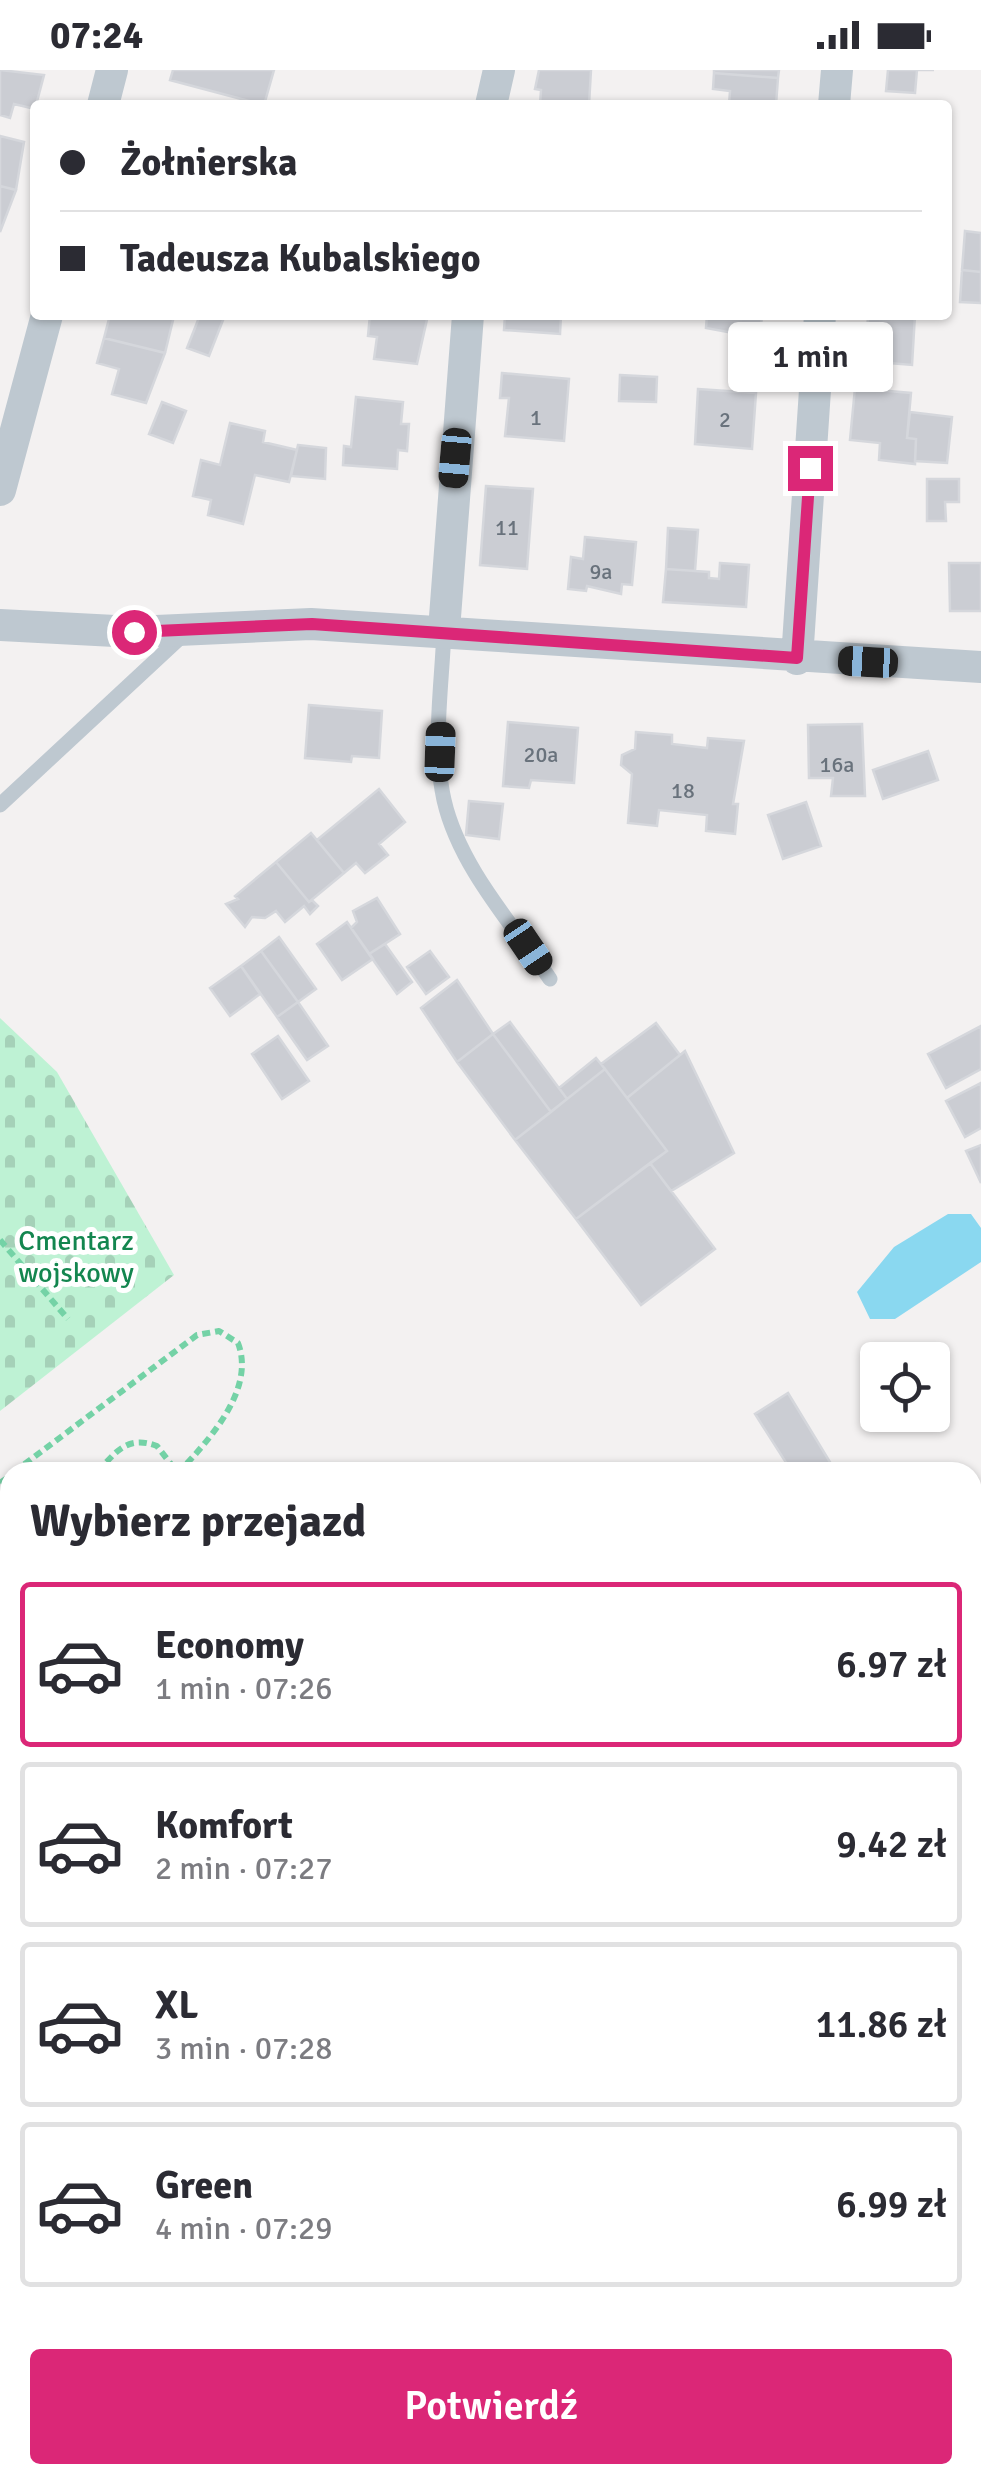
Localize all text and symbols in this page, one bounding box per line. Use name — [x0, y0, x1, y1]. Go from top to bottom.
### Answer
text: 07:24 — [50, 12, 143, 59]
text: Żołnierska — [120, 139, 298, 186]
text: Tadeusza Kubalskiego — [120, 235, 480, 282]
callout: 1 min — [728, 323, 892, 393]
text: 1 min — [772, 337, 849, 376]
house number: 1 — [530, 404, 542, 431]
house number: 2 — [719, 406, 731, 433]
car — [437, 427, 473, 489]
route end — [788, 446, 833, 491]
house number: 11 — [495, 514, 519, 541]
house number: 9a — [589, 558, 613, 585]
route start — [112, 610, 157, 655]
car — [837, 645, 899, 679]
car — [424, 721, 456, 783]
house number: 20a — [524, 741, 558, 768]
house number: 16a — [820, 751, 854, 778]
house number: 18 — [671, 777, 695, 804]
car — [499, 914, 557, 980]
park label: Cmentarz wojskowy — [18, 1224, 134, 1290]
map controls — [860, 1342, 950, 1432]
button: locate — [860, 1342, 950, 1432]
text: Wybierz przejazd — [30, 1494, 366, 1549]
icon: car — [35, 1620, 125, 1710]
text: Economy — [155, 1622, 304, 1669]
text: 6.97 zł — [836, 1641, 947, 1688]
text: 1 min · 07:26 — [155, 1669, 333, 1708]
icon: car — [35, 1800, 125, 1890]
text: Komfort — [155, 1802, 293, 1849]
text: 9.42 zł — [836, 1821, 947, 1868]
text: 2 min · 07:27 — [155, 1849, 333, 1888]
icon: car — [35, 1980, 125, 2070]
text: XL — [155, 1982, 198, 2029]
text: 11.86 zł — [816, 2001, 947, 2048]
text: 3 min · 07:28 — [155, 2029, 333, 2068]
icon: car — [35, 2160, 125, 2250]
text: Green — [155, 2162, 253, 2209]
text: 6.99 zł — [836, 2181, 947, 2228]
text: 4 min · 07:29 — [155, 2209, 333, 2248]
button: Potwierdź — [30, 2349, 952, 2464]

